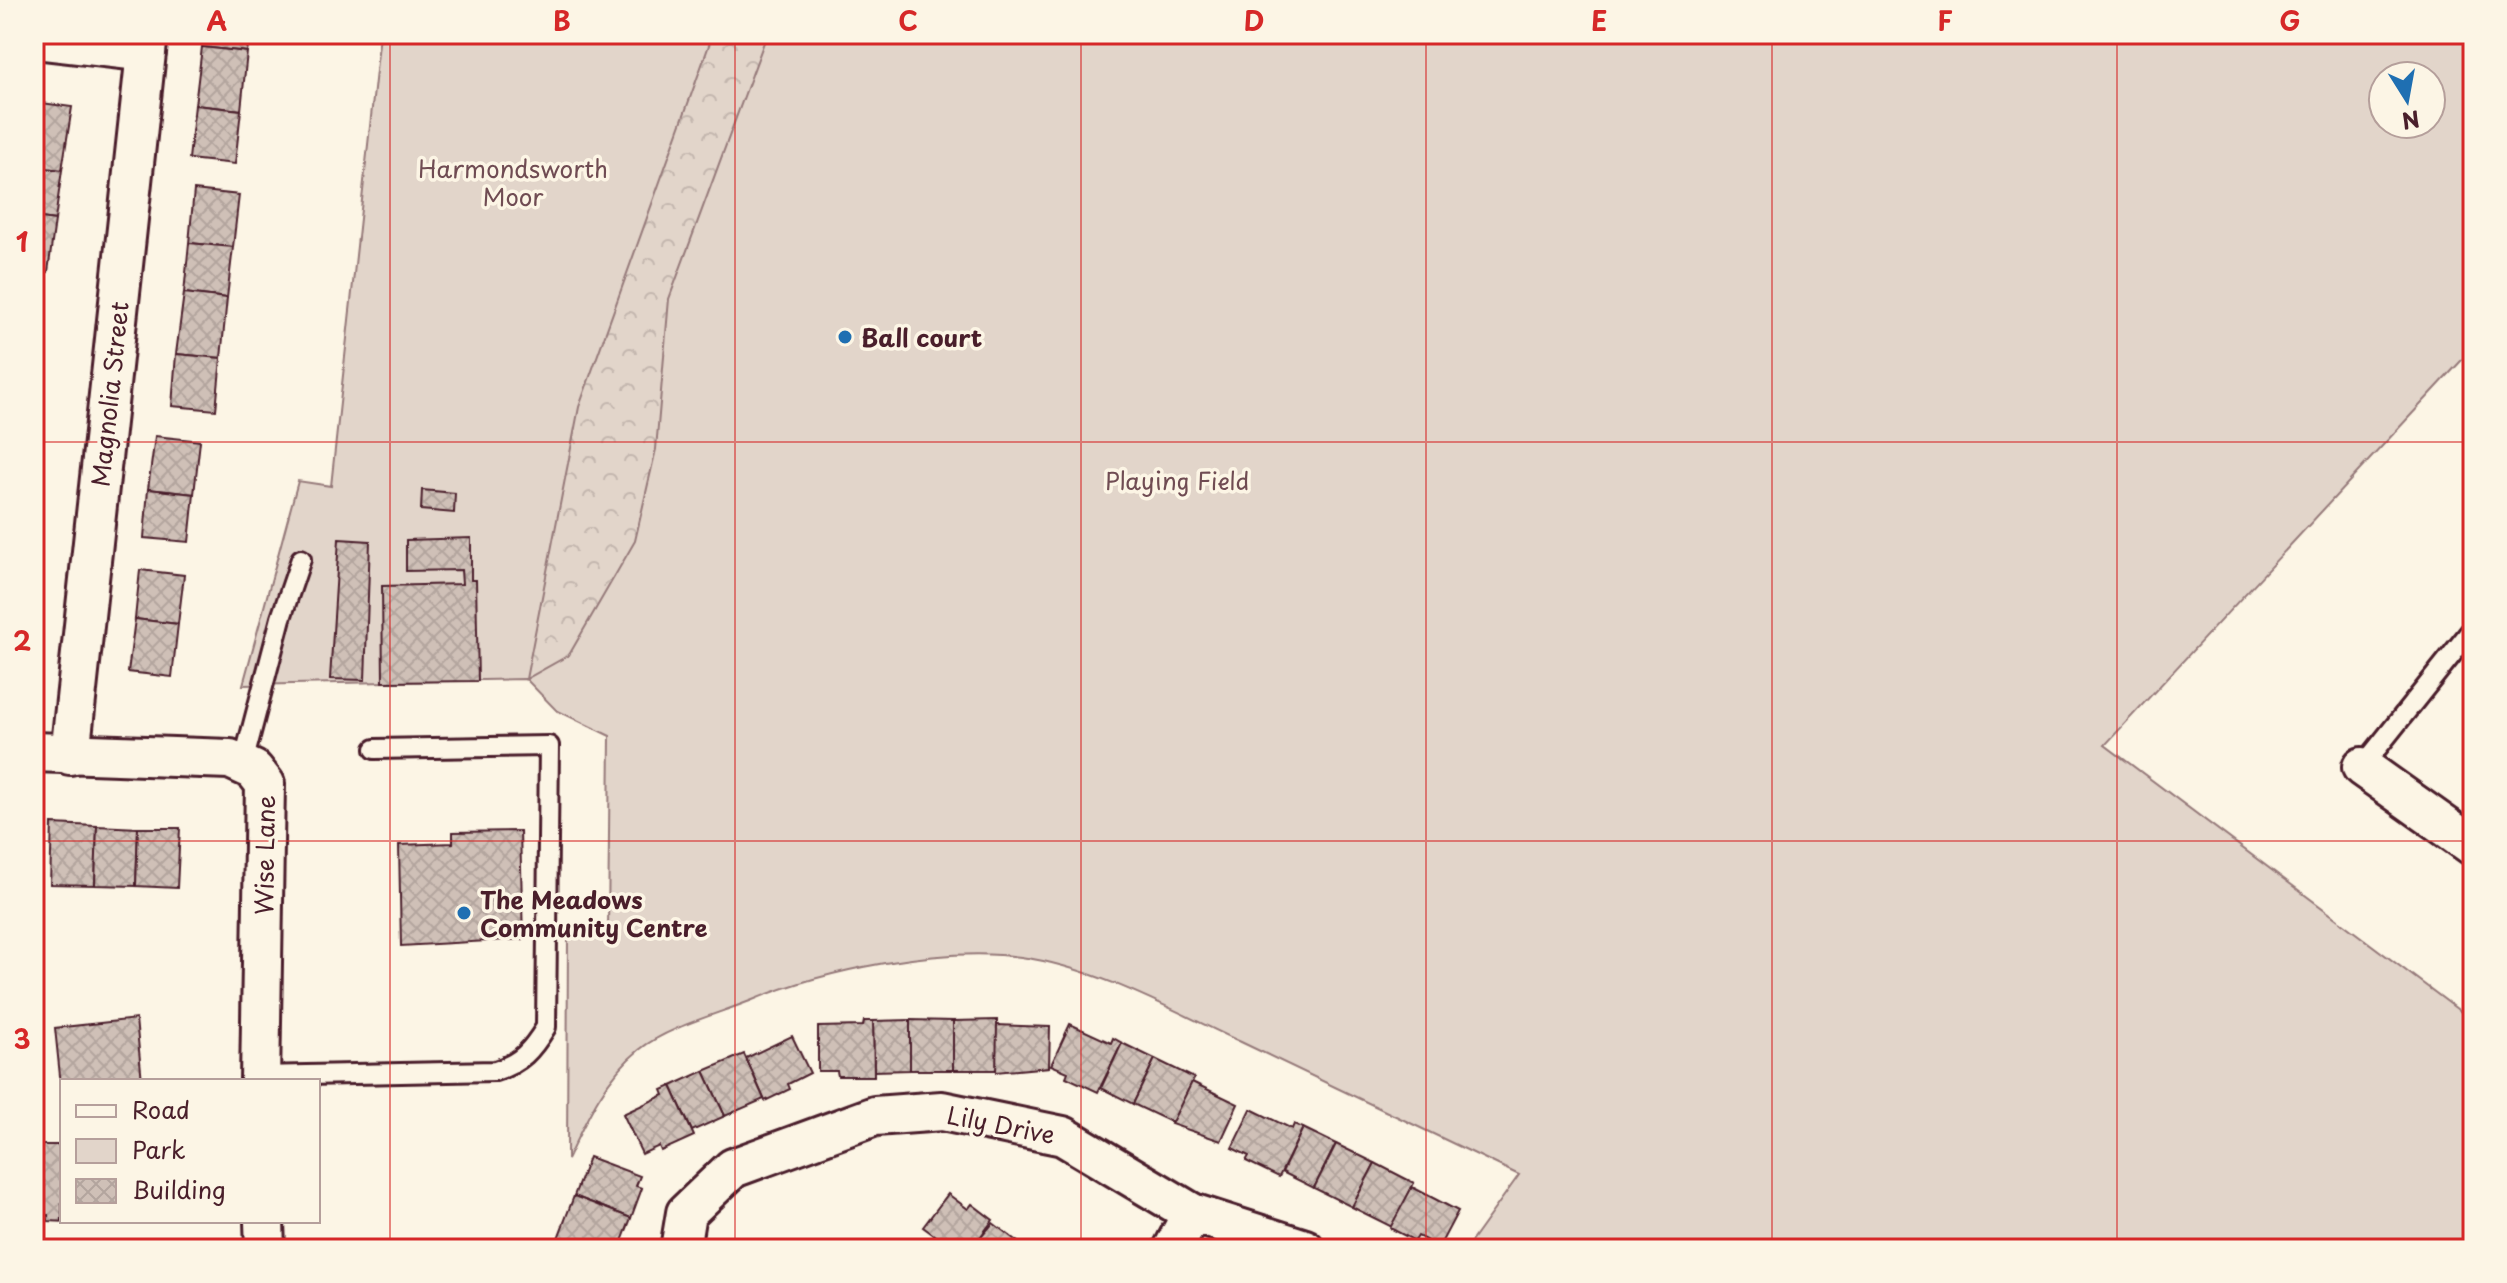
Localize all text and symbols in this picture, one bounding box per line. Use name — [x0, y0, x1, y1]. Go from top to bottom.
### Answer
text: A — [207, 1, 227, 40]
text: B — [553, 1, 571, 40]
text: C — [898, 1, 918, 40]
text: D — [1244, 1, 1264, 40]
text: E — [1591, 1, 1607, 40]
text: F — [1937, 1, 1953, 40]
text: G — [2279, 1, 2301, 40]
north arrow — [2367, 60, 2447, 140]
text: N — [2399, 103, 2423, 139]
park label: Harmondsworth Moor — [418, 150, 608, 214]
text: 1 — [16, 222, 28, 261]
street label: Magnolia Street — [81, 299, 137, 488]
place label: Ball court — [861, 319, 982, 355]
marker: Ball court — [836, 328, 854, 346]
park label: Playing Field — [1105, 462, 1249, 498]
text: 2 — [13, 621, 31, 660]
street label: Wise Lane — [245, 795, 283, 915]
place label: The Meadows Community Centre — [480, 881, 708, 945]
marker: The Meadows Community Centre — [455, 904, 473, 922]
text: 3 — [13, 1019, 31, 1058]
legend — [60, 1079, 320, 1223]
text: Road — [132, 1091, 190, 1127]
street label: Lily Drive — [944, 1096, 1058, 1152]
text: Park — [132, 1131, 186, 1167]
text: Building — [132, 1171, 226, 1207]

